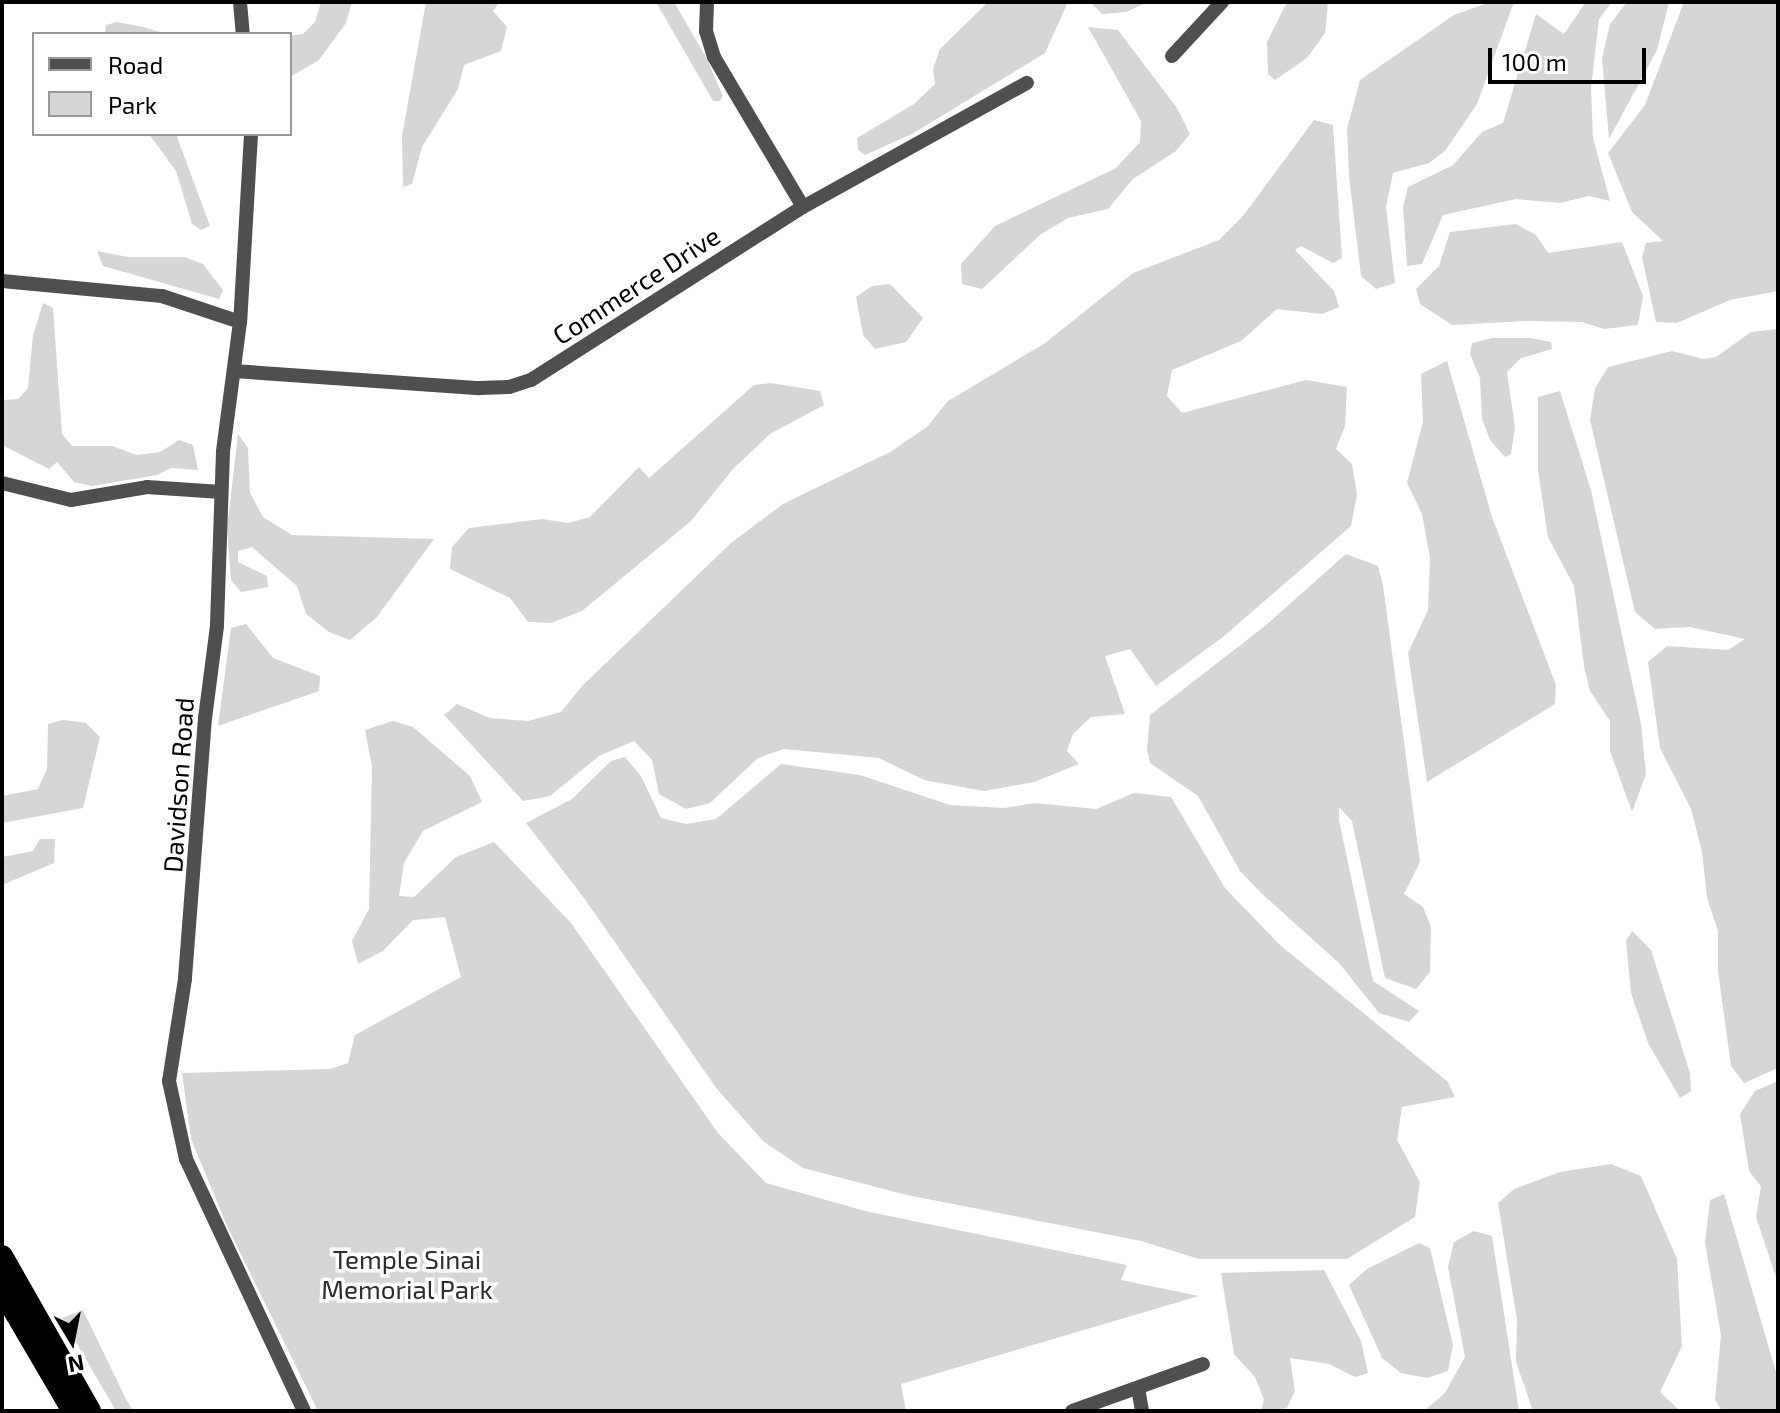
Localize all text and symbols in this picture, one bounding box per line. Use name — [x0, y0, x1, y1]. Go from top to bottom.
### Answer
legend — [32, 32, 292, 136]
scale bar — [1492, 32, 1650, 82]
text: 100 m — [1502, 47, 1567, 76]
text: Road — [108, 50, 163, 79]
text: Park — [108, 90, 157, 119]
street label: Commerce Drive — [546, 219, 726, 351]
street label: Davidson Road — [156, 696, 200, 874]
park label: Temple Sinai Memorial Park — [321, 1243, 493, 1304]
north arrow — [32, 1301, 112, 1381]
text: N — [66, 1350, 86, 1379]

